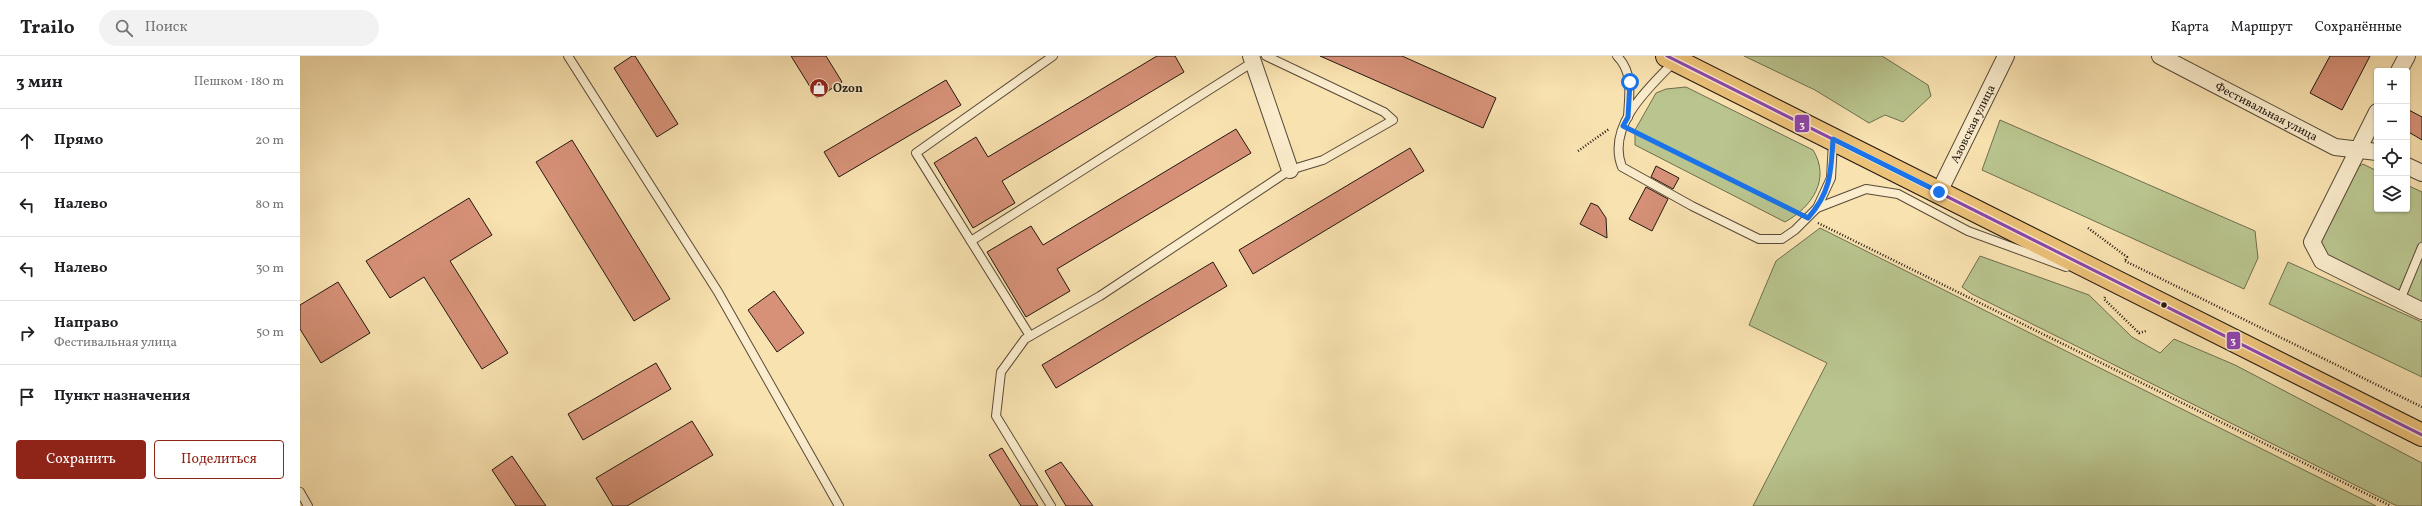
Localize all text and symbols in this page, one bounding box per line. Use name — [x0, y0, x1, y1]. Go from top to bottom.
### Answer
search box — [99, 10, 379, 46]
text: Trailo — [20, 15, 75, 41]
icon: search — [113, 17, 135, 39]
text: Поиск — [145, 17, 188, 38]
text: Карта — [2171, 18, 2209, 37]
text: Маршрут — [2231, 18, 2293, 37]
text: Сохранённые — [2315, 18, 2402, 37]
map controls — [2374, 68, 2410, 212]
button: + — [2374, 68, 2410, 104]
text: 3 мин — [16, 71, 63, 94]
text: Пешком · 180 m — [194, 73, 284, 91]
route start — [1621, 73, 1639, 91]
shop icon: Ozon — [808, 77, 830, 99]
street label: Фестивальная улица — [2212, 79, 2320, 146]
place label: Ozon — [833, 81, 863, 97]
street label: Азовская улица — [1947, 82, 2000, 166]
button: − — [2374, 104, 2410, 140]
line badge: 3 — [1794, 114, 1810, 133]
text: 3 — [1799, 118, 1805, 133]
icon: ahead — [16, 130, 38, 152]
text: Прямо — [54, 130, 103, 151]
text: 20 m — [255, 132, 284, 150]
button: locate — [2374, 140, 2410, 176]
button: layers — [2374, 176, 2410, 212]
route end — [1930, 183, 1948, 201]
icon: left — [16, 194, 38, 216]
text: Налево — [54, 194, 108, 215]
text: 80 m — [255, 196, 284, 214]
icon: left — [16, 258, 38, 280]
text: Налево — [54, 258, 108, 279]
text: 30 m — [256, 260, 284, 278]
unlabelled marker — [2159, 300, 2169, 310]
text: Направо — [54, 313, 118, 334]
icon: right — [16, 322, 38, 344]
text: 50 m — [256, 324, 284, 342]
line badge: 3 — [2226, 331, 2241, 350]
text: Фестивальная улица — [54, 334, 177, 352]
text: 3 — [2230, 334, 2236, 349]
icon: arrive — [16, 386, 38, 408]
text: Пункт назначения — [54, 386, 190, 407]
button: Сохранить — [16, 440, 146, 479]
button: Поделиться — [154, 440, 284, 479]

